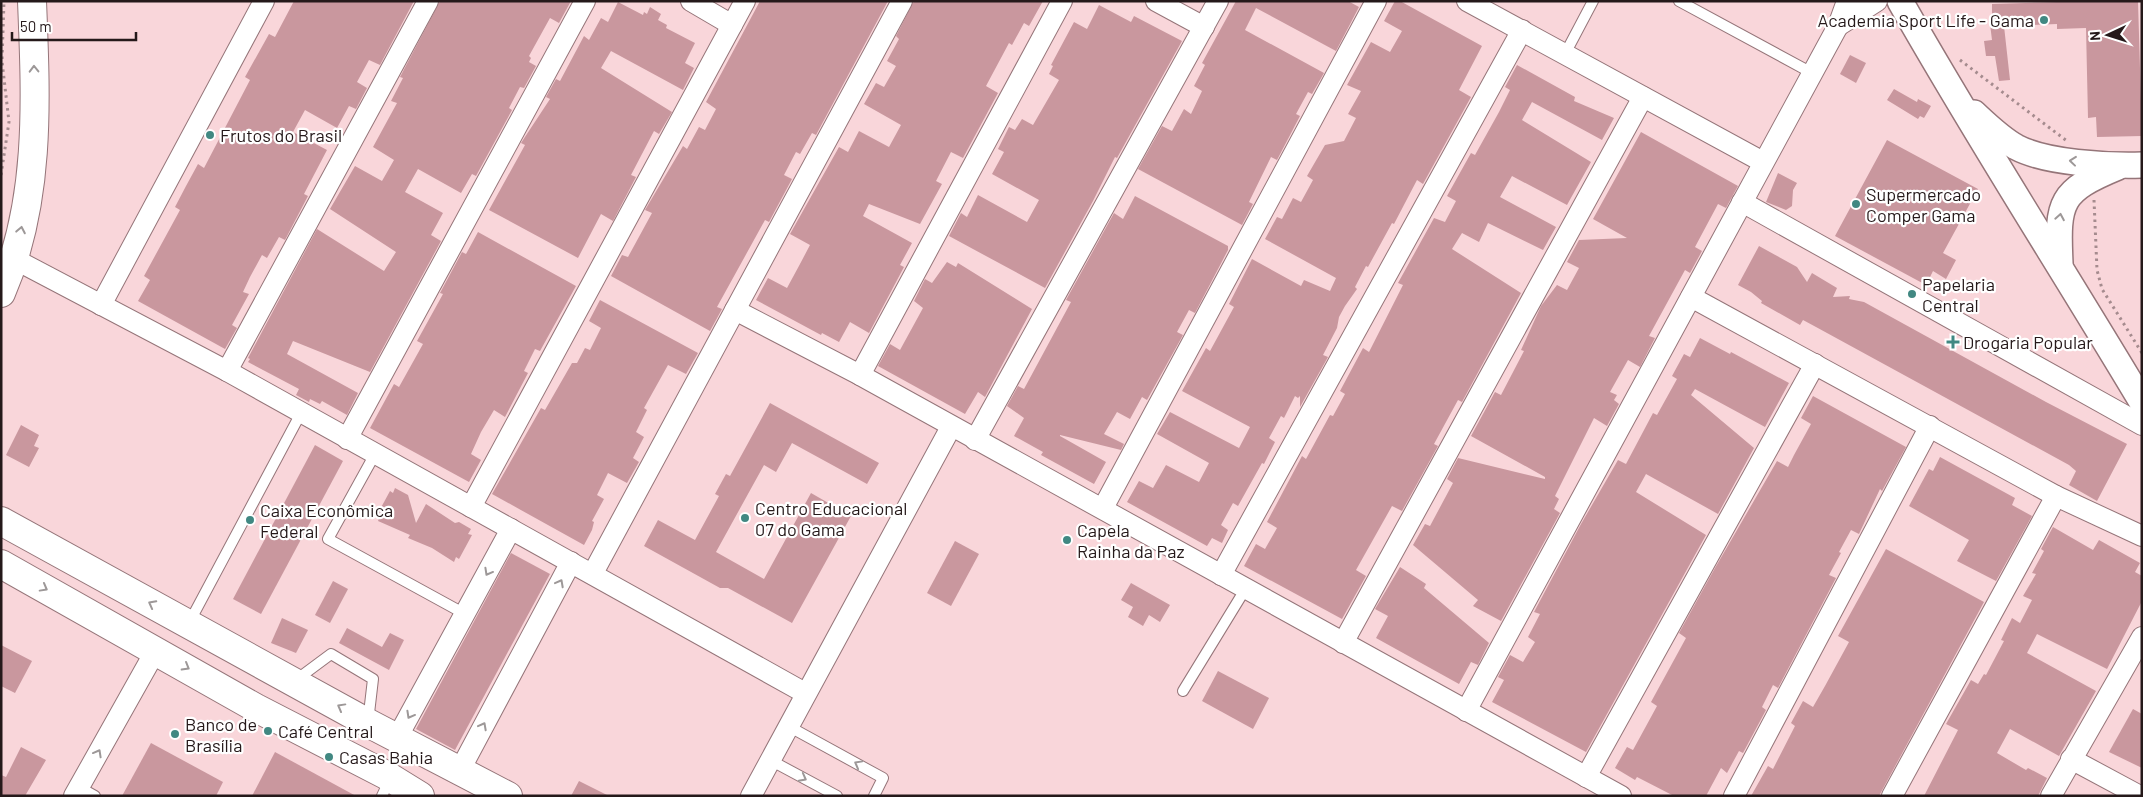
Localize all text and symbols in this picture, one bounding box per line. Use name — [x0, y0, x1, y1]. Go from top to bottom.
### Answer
place label: Academia Sport Life - Gama — [1818, 9, 2034, 31]
scale bar — [12, 10, 136, 42]
north arrow — [2083, 10, 2133, 60]
marker: Academia Sport Life - Gama — [2038, 14, 2050, 26]
text: 50 m — [20, 17, 52, 35]
text: N — [2086, 31, 2103, 41]
one-way arrow — [29, 65, 39, 72]
place label: Frutos do Brasil — [220, 124, 342, 146]
marker: Frutos do Brasil — [204, 129, 216, 141]
one-way arrow — [2069, 156, 2077, 167]
place label: Supermercado Comper Gama — [1866, 183, 1981, 226]
marker: Supermercado Comper Gama — [1850, 198, 1862, 210]
one-way arrow — [2055, 213, 2065, 221]
one-way arrow — [16, 226, 26, 235]
place label: Papelaria Central — [1922, 273, 1995, 316]
marker: Papelaria Central — [1906, 288, 1918, 300]
place label: Drogaria Popular — [1963, 331, 2093, 353]
marker: Drogaria Popular — [1947, 336, 1959, 348]
place label: Centro Educacional 07 do Gama — [755, 497, 907, 540]
place label: Caixa Econômica Federal — [260, 499, 393, 542]
marker: Centro Educacional 07 do Gama — [739, 512, 751, 524]
marker: Caixa Econômica Federal — [244, 514, 256, 526]
place label: Capela Rainha da Paz — [1077, 519, 1184, 562]
marker: Capela Rainha da Paz — [1061, 534, 1073, 546]
one-way arrow — [484, 567, 494, 576]
one-way arrow — [554, 579, 564, 588]
one-way arrow — [39, 581, 48, 591]
one-way arrow — [149, 600, 158, 610]
one-way arrow — [180, 661, 189, 671]
one-way arrow — [338, 703, 347, 713]
one-way arrow — [406, 709, 416, 718]
place label: Banco de Brasília — [185, 713, 257, 756]
place label: Café Central — [278, 720, 373, 742]
one-way arrow — [477, 723, 487, 732]
marker: Café Central — [262, 725, 274, 737]
marker: Banco de Brasília — [169, 728, 181, 740]
place label: Casas Bahia — [339, 746, 433, 768]
one-way arrow — [92, 749, 102, 758]
marker: Casas Bahia — [323, 751, 335, 763]
one-way arrow — [854, 760, 863, 770]
one-way arrow — [798, 772, 807, 782]

